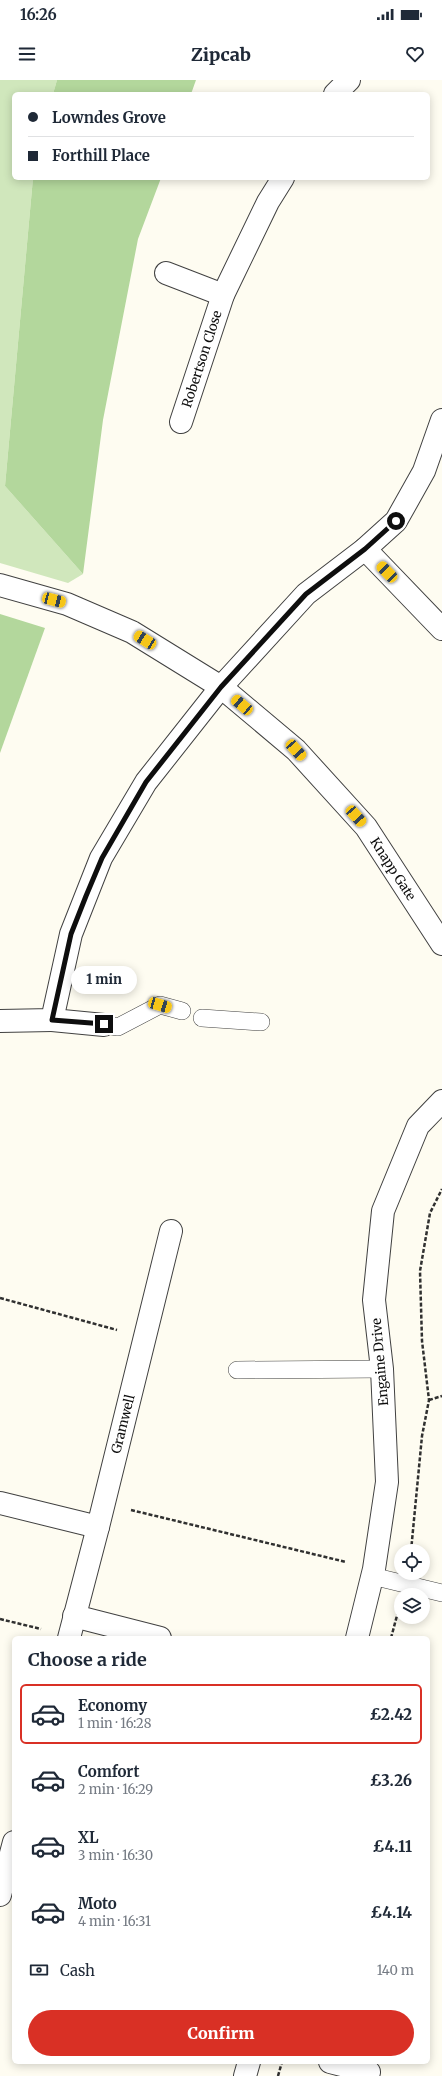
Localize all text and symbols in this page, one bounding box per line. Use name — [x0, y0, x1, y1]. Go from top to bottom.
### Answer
text: 16:26 — [20, 5, 57, 24]
icon: menu — [16, 43, 38, 65]
text: Zipcab — [191, 43, 251, 66]
icon: heart — [404, 43, 426, 65]
text: Lowndes Grove — [52, 108, 166, 127]
text: Forthill Place — [52, 146, 150, 165]
street label: Robertson Close — [178, 308, 226, 410]
route start — [387, 512, 405, 530]
car — [374, 559, 400, 585]
car — [41, 591, 67, 609]
car — [132, 629, 158, 651]
car — [229, 693, 255, 717]
car — [284, 737, 308, 763]
car — [344, 803, 368, 829]
street label: Knapp Gate — [366, 834, 420, 904]
callout: 1 min — [71, 966, 137, 994]
text: 1 min — [86, 971, 122, 988]
car — [147, 996, 173, 1014]
route end — [95, 1015, 113, 1033]
street label: Engaine Drive — [368, 1317, 392, 1407]
street label: Gramwell — [107, 1393, 139, 1455]
map controls — [394, 1544, 430, 1624]
button: locate — [394, 1544, 430, 1580]
button: layers — [394, 1588, 430, 1624]
text: Choose a ride — [28, 1648, 147, 1671]
icon: car — [30, 1696, 66, 1732]
text: Economy — [78, 1696, 147, 1715]
text: £2.42 — [370, 1705, 412, 1724]
text: 1 min · 16:28 — [78, 1715, 151, 1732]
icon: car — [30, 1762, 66, 1798]
text: Comfort — [78, 1762, 139, 1781]
text: £3.26 — [370, 1771, 412, 1790]
text: 2 min · 16:29 — [78, 1781, 153, 1798]
icon: car — [30, 1828, 66, 1864]
text: XL — [78, 1828, 99, 1847]
text: £4.11 — [373, 1837, 412, 1856]
text: 3 min · 16:30 — [78, 1847, 153, 1864]
icon: car — [30, 1894, 66, 1930]
text: Moto — [78, 1894, 117, 1913]
text: £4.14 — [371, 1903, 412, 1922]
text: 4 min · 16:31 — [78, 1913, 151, 1930]
icon: cash — [28, 1959, 50, 1981]
text: Cash — [60, 1961, 95, 1980]
text: 140 m — [377, 1962, 414, 1979]
button: Confirm — [28, 2010, 414, 2056]

